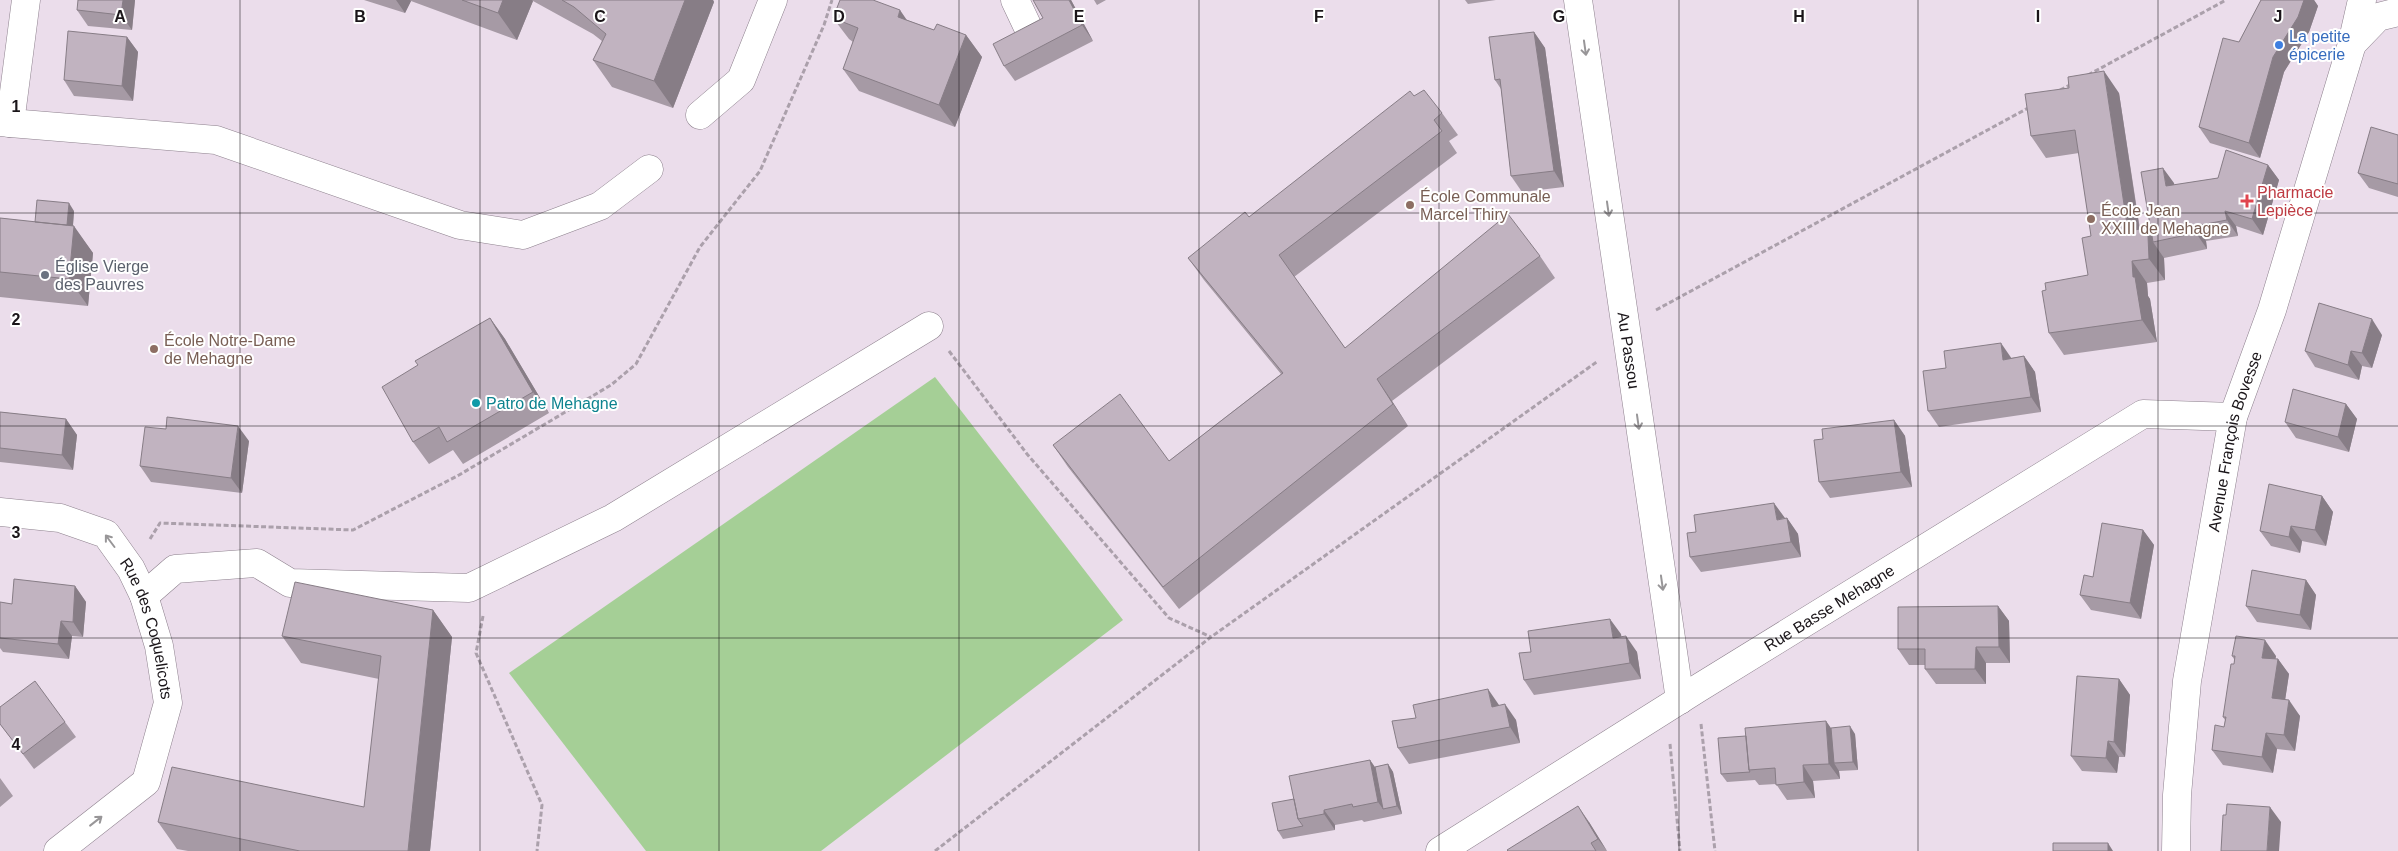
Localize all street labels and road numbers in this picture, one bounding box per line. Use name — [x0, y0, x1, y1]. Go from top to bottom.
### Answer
street label: Au Passou — [1615, 311, 1643, 390]
street label: Avenue François Bovesse — [2205, 349, 2265, 533]
street label: Rue des Coquelicots — [117, 555, 175, 700]
street label: Rue Basse Mehagne — [1761, 561, 1898, 654]

